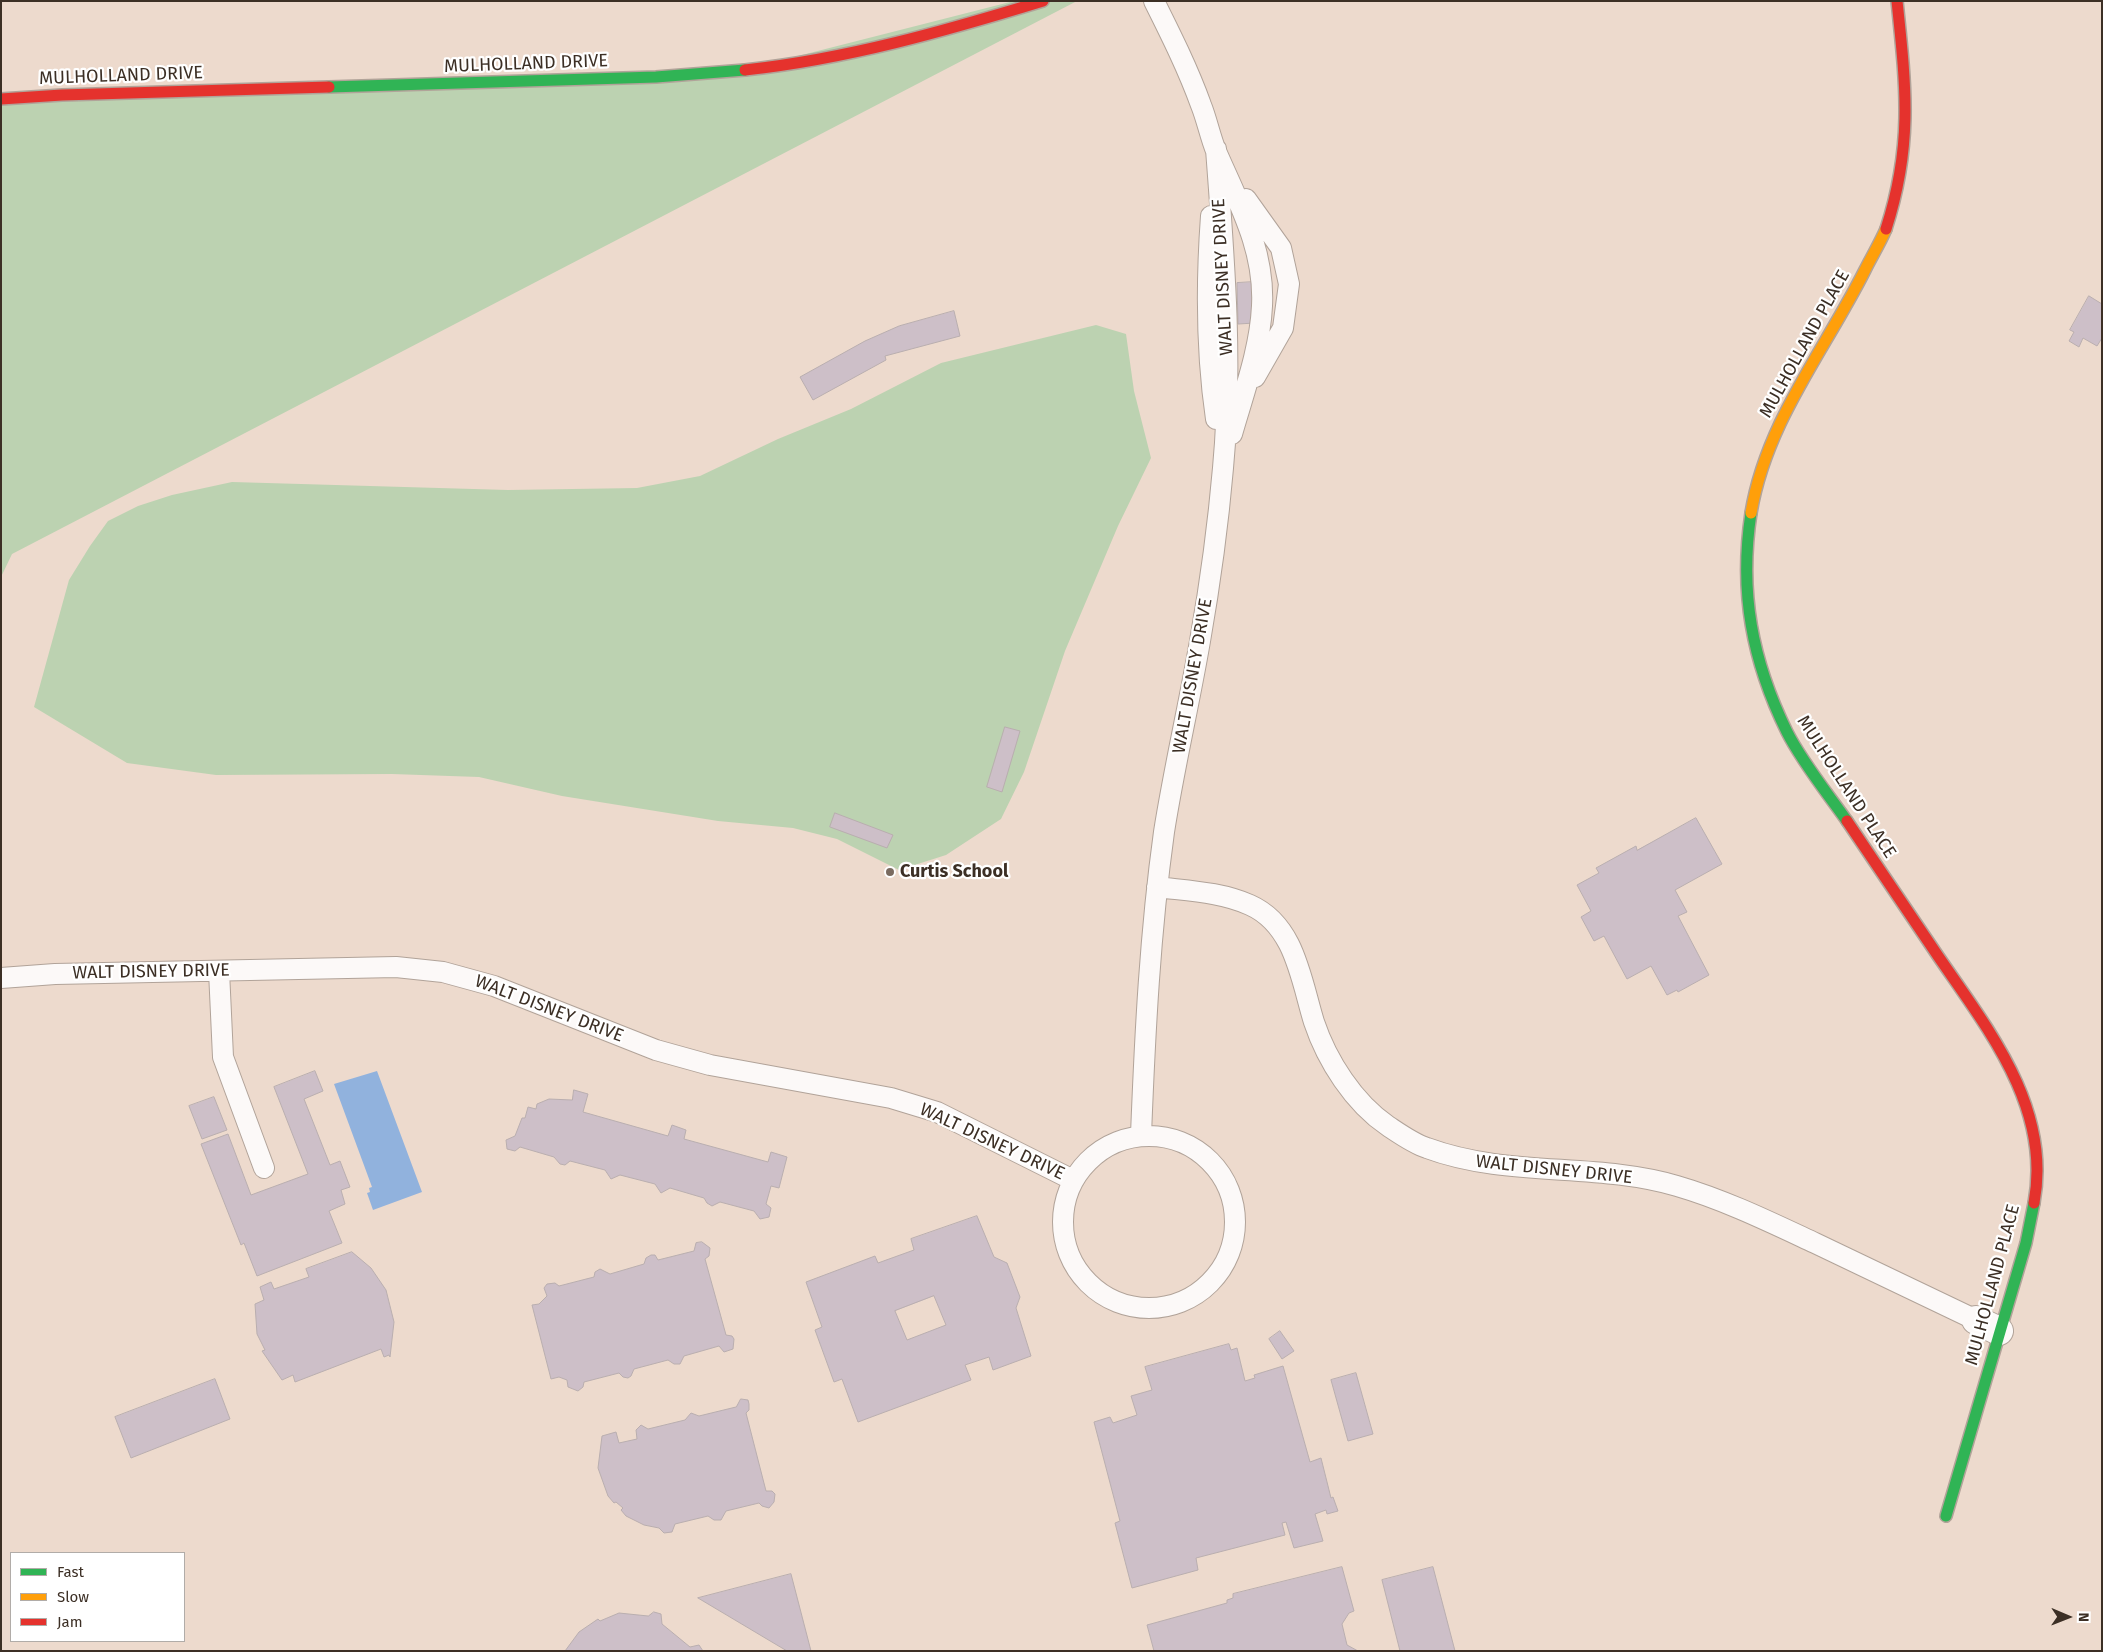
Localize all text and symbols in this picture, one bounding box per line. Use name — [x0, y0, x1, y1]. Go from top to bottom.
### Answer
street label: MULHOLLAND DRIVE — [444, 50, 608, 78]
street label: MULHOLLAND DRIVE — [39, 62, 203, 90]
street label: WALT DISNEY DRIVE — [1208, 198, 1238, 356]
street label: MULHOLLAND PLACE — [1755, 266, 1855, 422]
street label: WALT DISNEY DRIVE — [1169, 597, 1217, 755]
street label: MULHOLLAND PLACE — [1792, 712, 1900, 862]
place label: Curtis School — [900, 861, 1008, 883]
marker: Curtis School — [884, 866, 896, 878]
street label: WALT DISNEY DRIVE — [72, 960, 230, 984]
street label: WALT DISNEY DRIVE — [472, 971, 626, 1047]
street label: WALT DISNEY DRIVE — [916, 1099, 1068, 1185]
street label: WALT DISNEY DRIVE — [1475, 1151, 1633, 1189]
street label: MULHOLLAND PLACE — [1961, 1202, 2025, 1368]
legend — [10, 1552, 185, 1642]
text: Fast — [57, 1563, 84, 1581]
text: Slow — [57, 1588, 89, 1606]
north arrow — [2043, 1592, 2093, 1642]
text: N — [2075, 1612, 2092, 1622]
text: Jam — [57, 1613, 83, 1631]

